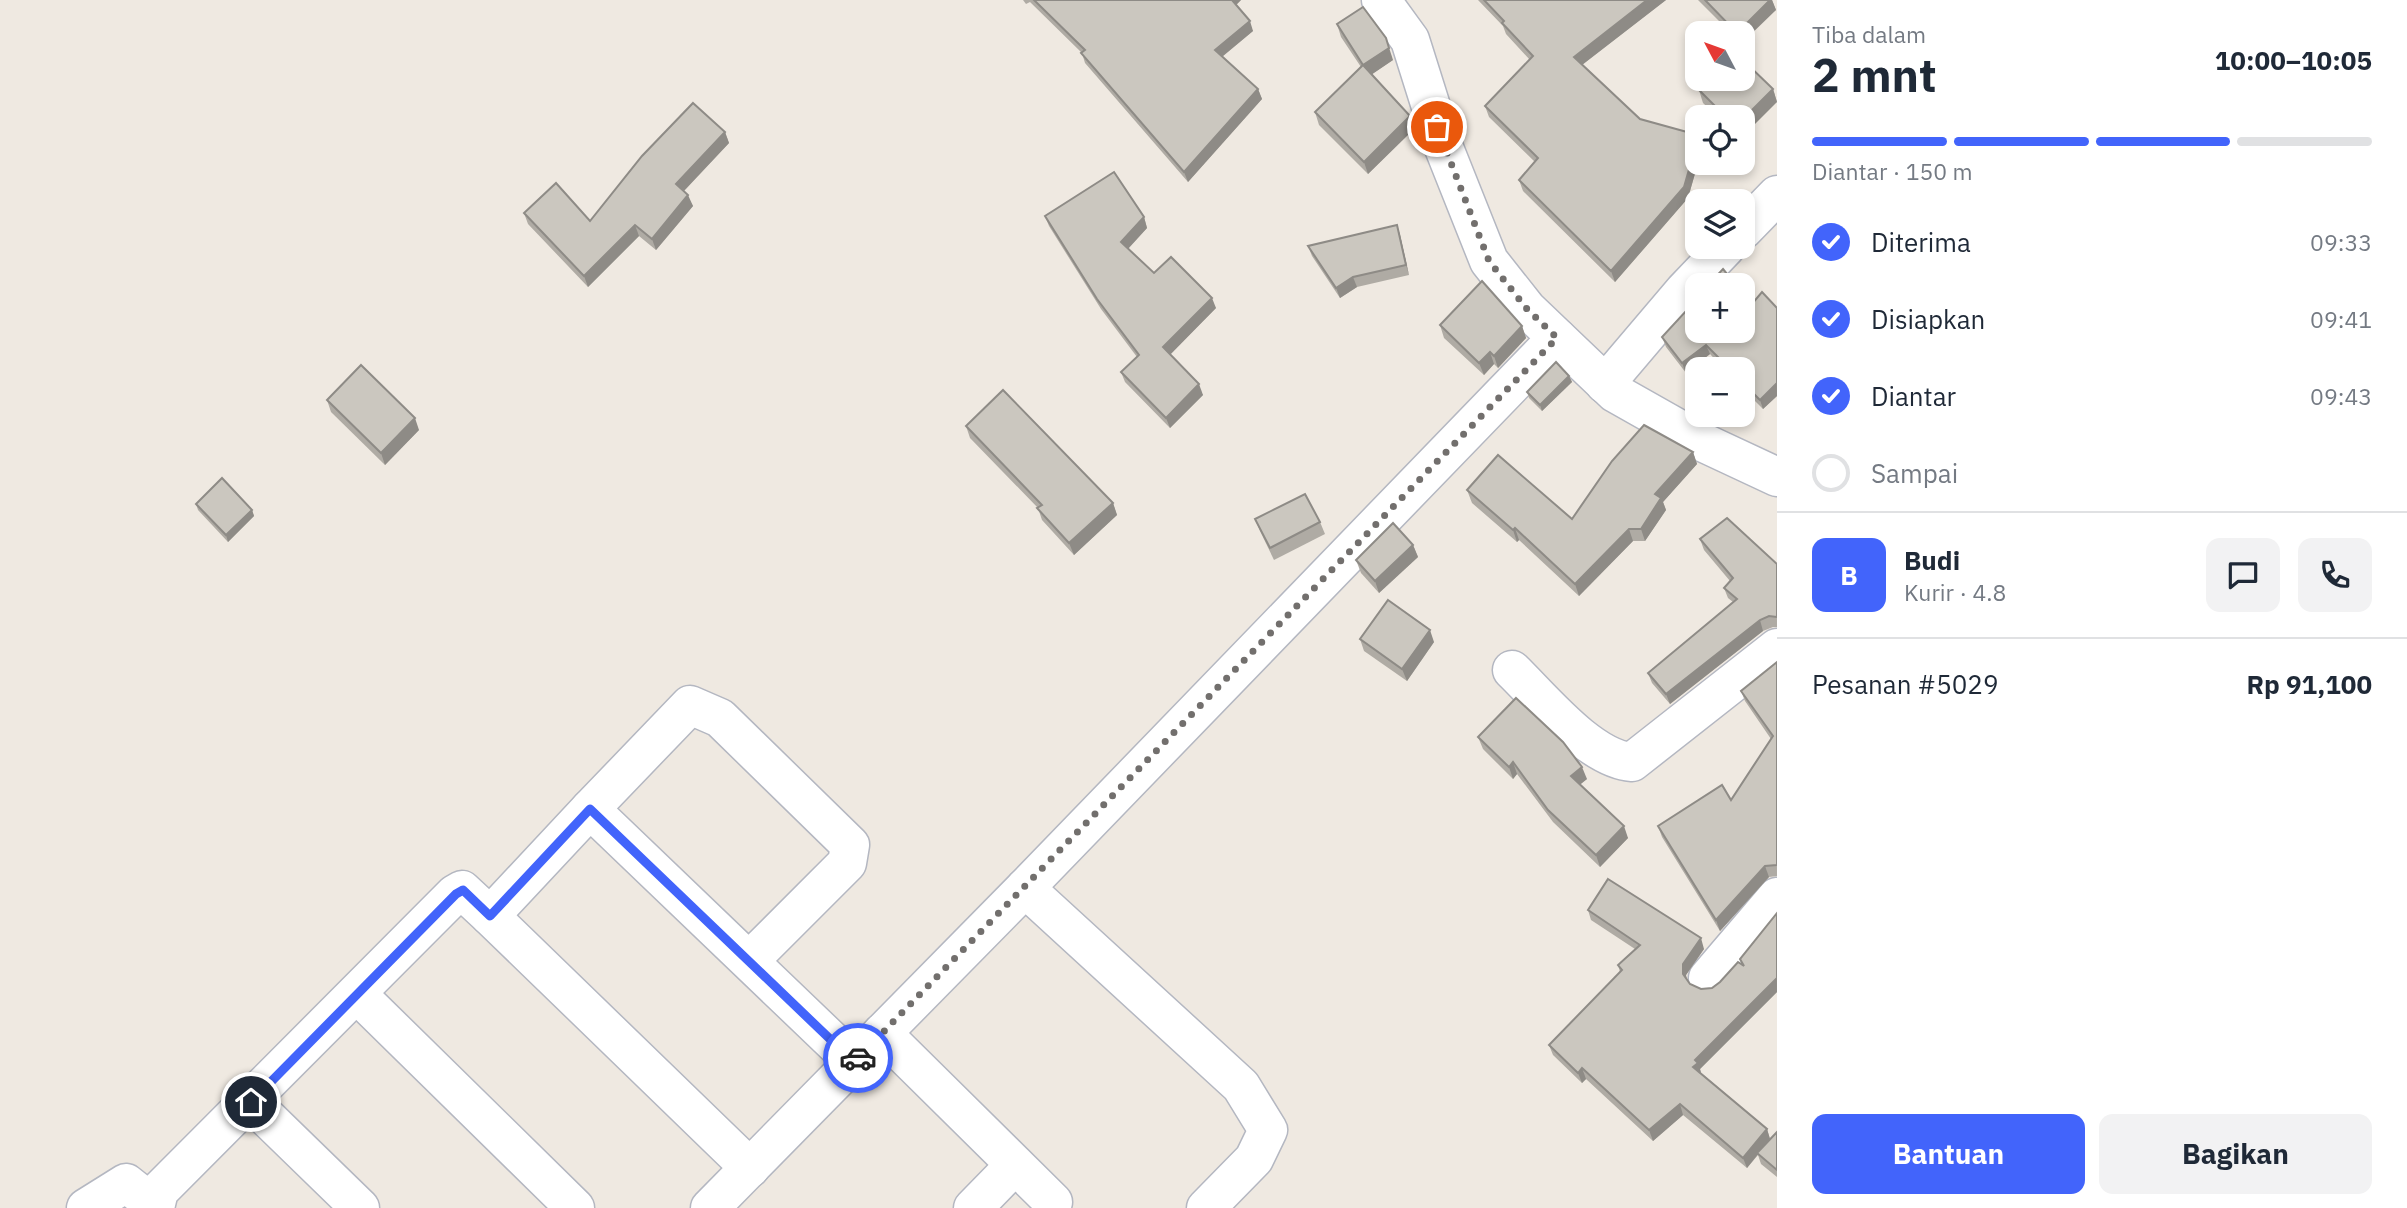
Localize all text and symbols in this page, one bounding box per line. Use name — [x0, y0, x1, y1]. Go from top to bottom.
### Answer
text: Tiba dalam — [1812, 19, 1926, 49]
north arrow — [1685, 21, 1755, 91]
map controls — [1685, 21, 1755, 427]
text: 10:00–10:05 — [2215, 43, 2372, 77]
text: 2 mnt — [1812, 45, 1937, 105]
pin — [1407, 97, 1467, 157]
button: locate — [1685, 105, 1755, 175]
icon: bag — [1418, 108, 1456, 146]
text: Diantar · 150 m — [1812, 156, 1973, 186]
button: layers — [1685, 189, 1755, 259]
icon: check — [1812, 223, 1850, 261]
text: Diterima — [1871, 225, 1971, 259]
text: 09:33 — [2310, 227, 2372, 257]
button: + — [1685, 273, 1755, 343]
icon: check — [1812, 300, 1850, 338]
text: Disiapkan — [1871, 302, 1985, 336]
text: 09:41 — [2310, 304, 2372, 334]
button: − — [1685, 357, 1755, 427]
icon: check — [1812, 377, 1850, 415]
text: Diantar — [1871, 379, 1956, 413]
text: 09:43 — [2310, 381, 2372, 411]
text: Sampai — [1871, 456, 1958, 490]
button: chat — [2206, 538, 2280, 612]
button: phone — [2298, 538, 2372, 612]
text: Budi — [1904, 543, 1960, 577]
text: B — [1840, 558, 1858, 592]
text: Kurir · 4.8 — [1904, 577, 2006, 607]
text: Pesanan #5029 — [1812, 667, 1999, 701]
text: Rp 91,100 — [2246, 667, 2372, 701]
courier — [823, 1023, 893, 1093]
icon: car — [839, 1039, 877, 1077]
pin — [221, 1072, 281, 1132]
icon: home — [232, 1083, 270, 1121]
button: Bantuan — [1812, 1114, 2085, 1194]
button: Bagikan — [2099, 1114, 2372, 1194]

